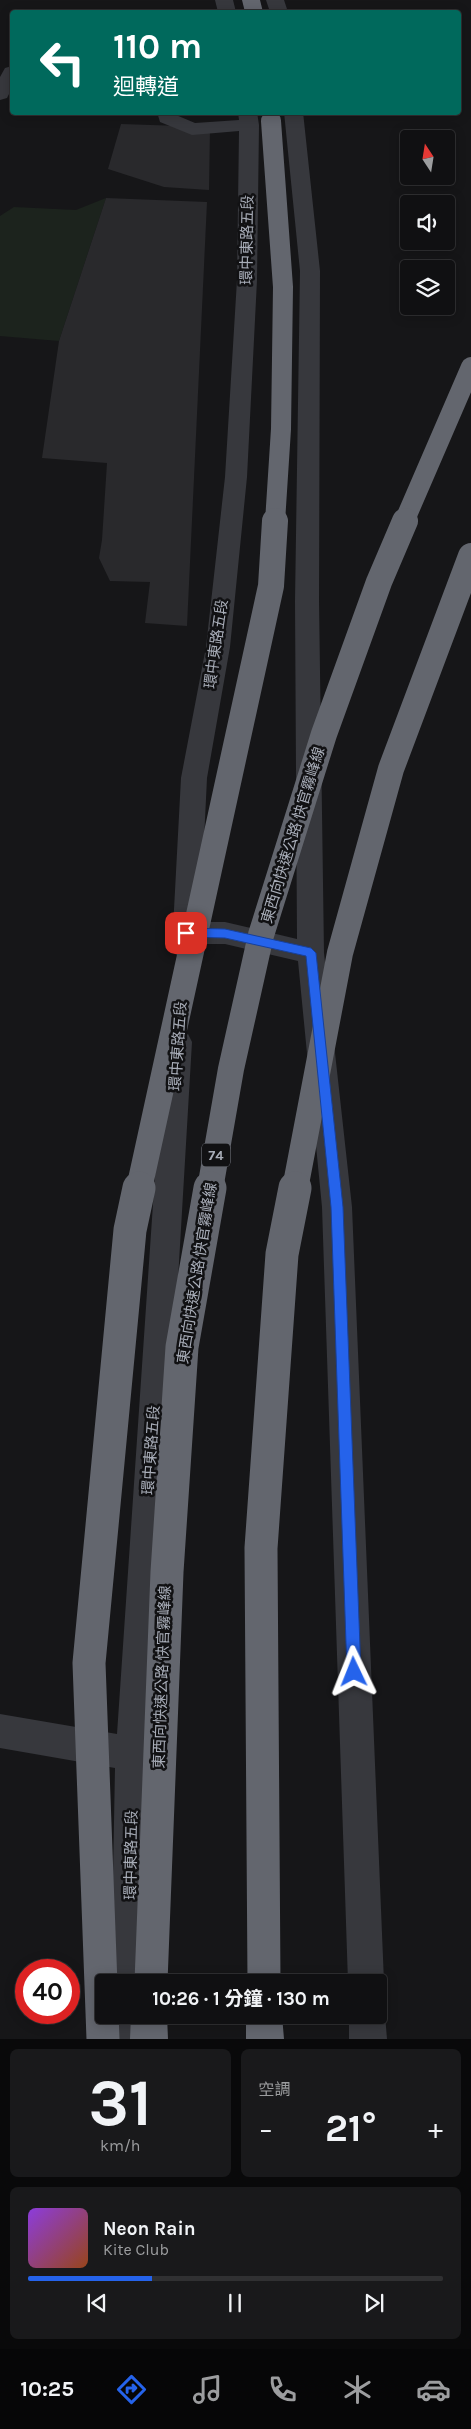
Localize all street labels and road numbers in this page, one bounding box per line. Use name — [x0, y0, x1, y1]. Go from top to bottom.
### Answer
street label: 環中東路五段 — [237, 195, 257, 285]
street label: 環中東路五段 — [201, 598, 231, 690]
street label: 東西向快速公路 快官霧峰線 — [258, 745, 328, 925]
street label: 環中東路五段 — [166, 1000, 190, 1092]
road number: 74 — [202, 1144, 230, 1166]
street label: 東西向快速公路 快官霧峰線 — [174, 1181, 220, 1365]
street label: 環中東路五段 — [139, 1404, 163, 1496]
street label: 東西向快速公路 快官霧峰線 — [150, 1585, 174, 1769]
street label: 環中東路五段 — [121, 1810, 141, 1900]

